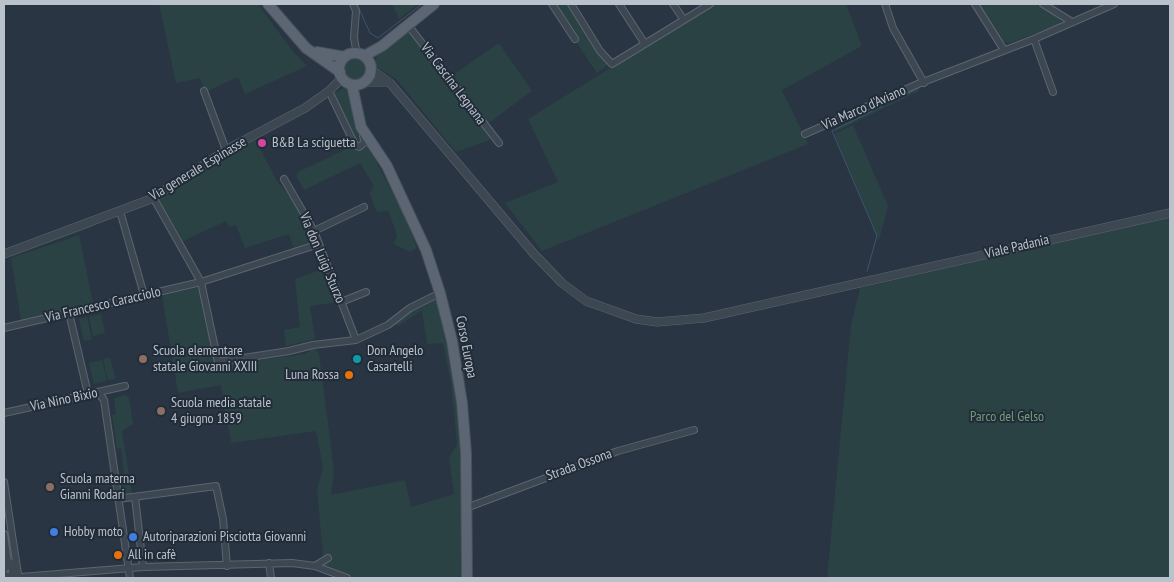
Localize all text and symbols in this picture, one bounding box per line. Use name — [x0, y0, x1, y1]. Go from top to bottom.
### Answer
street label: Via Cascina Legnana — [417, 40, 489, 128]
street label: Via Marco d'Aviano — [820, 82, 908, 134]
street label: Via generale Espinasse — [146, 133, 250, 205]
place label: B&B La sciguetta — [272, 135, 355, 151]
marker: B&B La sciguetta — [256, 137, 268, 149]
street label: Via don Luigi Sturzo — [295, 210, 349, 306]
street label: Viale Padania — [983, 231, 1051, 263]
street label: Via Francesco Caracciolo — [44, 284, 162, 326]
street label: Corso Europa — [452, 314, 480, 380]
place label: Scuola elementare statale Giovanni XXIII — [153, 343, 257, 376]
place label: Don Angelo Casartelli — [367, 343, 423, 376]
marker: Scuola elementare statale Giovanni XXIII — [137, 353, 149, 365]
marker: Don Angelo Casartelli — [351, 353, 363, 365]
place label: Luna Rossa — [285, 367, 339, 383]
marker: Luna Rossa — [343, 369, 355, 381]
street label: Via Nino Bixio — [29, 385, 99, 415]
place label: Scuola media statale 4 giugno 1859 — [171, 395, 271, 428]
marker: Scuola media statale 4 giugno 1859 — [155, 405, 167, 417]
park label: Parco del Gelso — [970, 409, 1044, 425]
street label: Strada Ossona — [544, 445, 614, 485]
place label: Scuola materna Gianni Rodari — [60, 471, 135, 504]
marker: Scuola materna Gianni Rodari — [44, 481, 56, 493]
place label: Hobby moto — [64, 524, 123, 540]
marker: Hobby moto — [48, 526, 60, 538]
place label: Autoriparazioni Pisciotta Giovanni — [143, 529, 306, 545]
marker: Autoriparazioni Pisciotta Giovanni — [127, 531, 139, 543]
place label: All in cafè — [128, 547, 176, 563]
marker: All in cafè — [112, 549, 124, 561]

